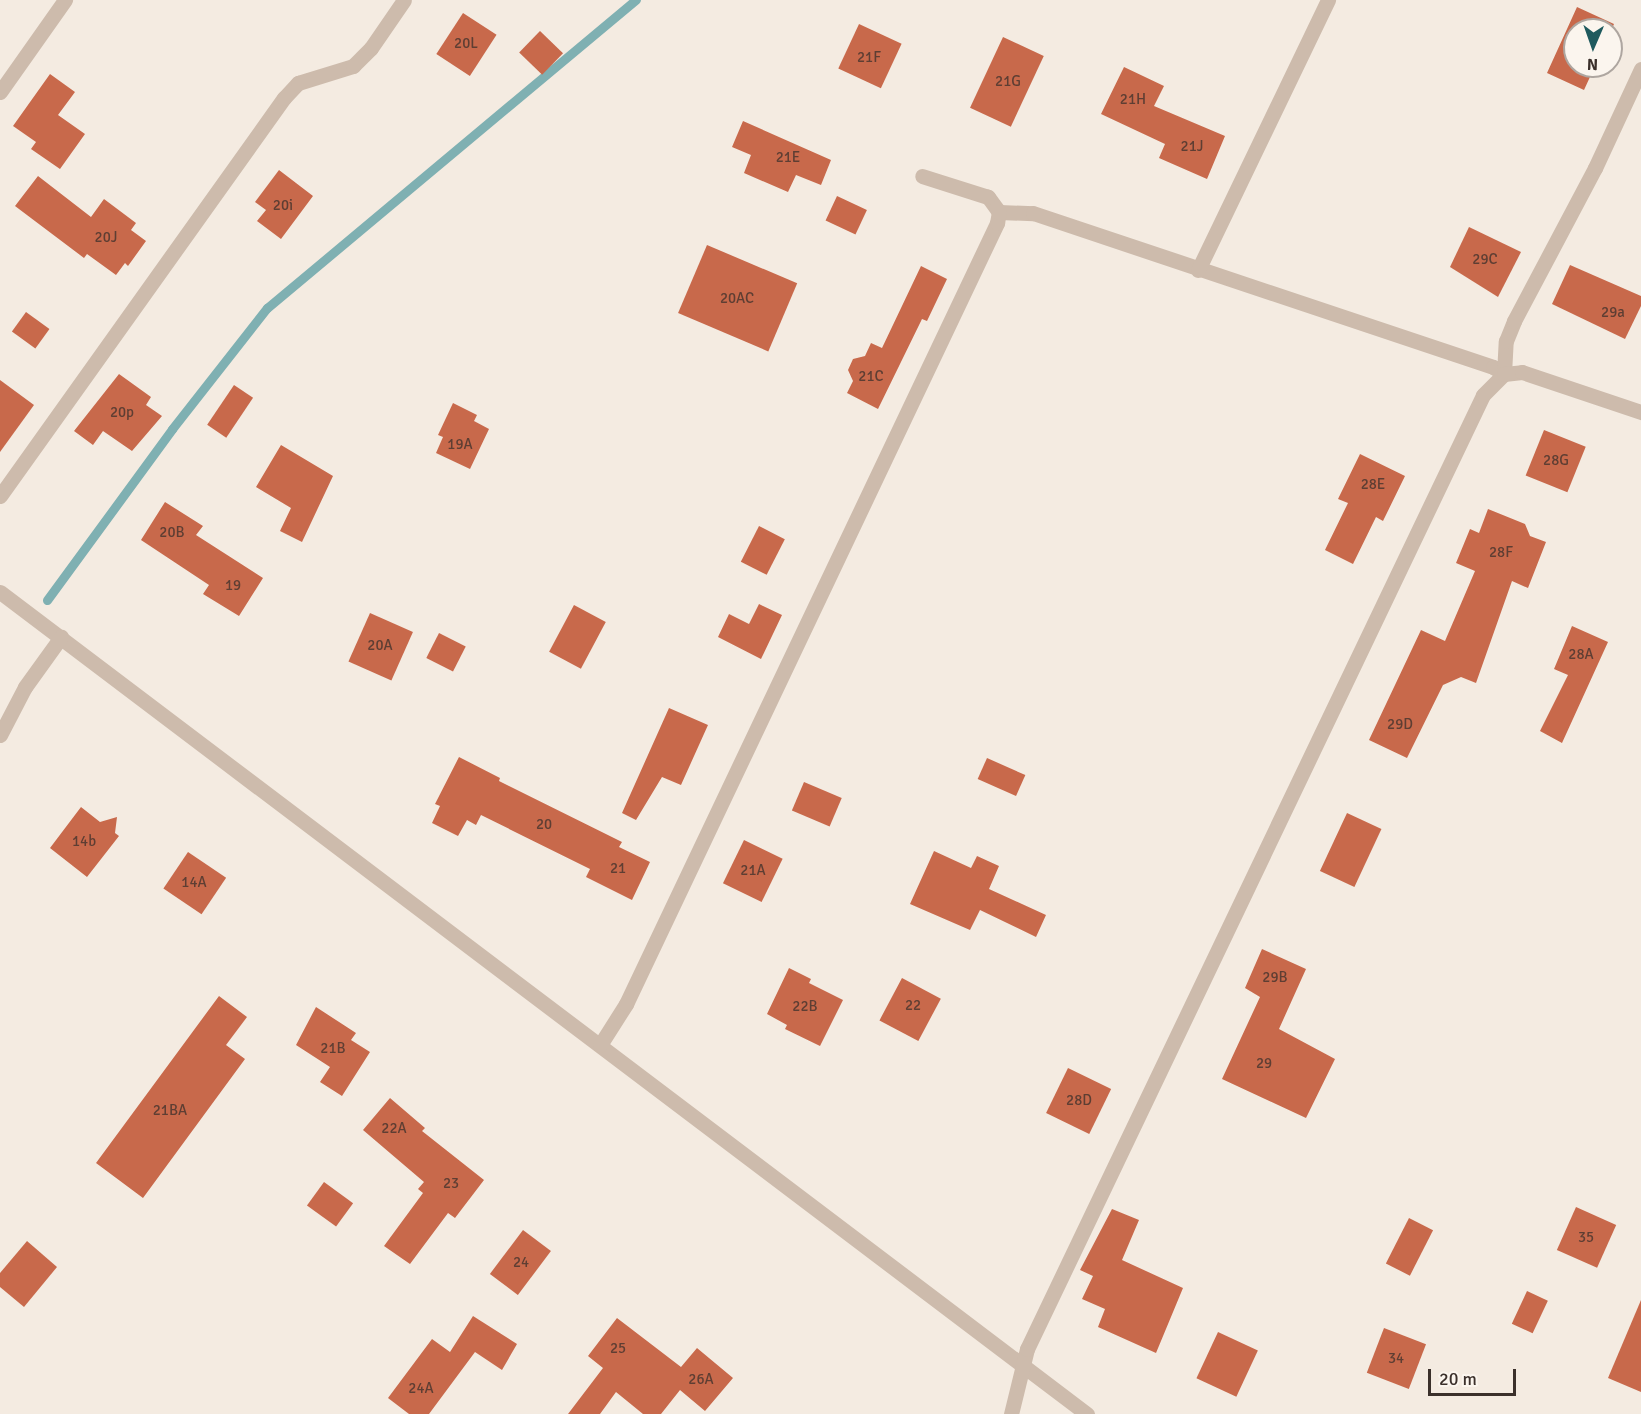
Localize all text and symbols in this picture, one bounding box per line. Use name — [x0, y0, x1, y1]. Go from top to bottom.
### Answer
north arrow — [1563, 18, 1623, 78]
house number: 20L — [454, 35, 478, 53]
house number: 21F — [857, 49, 881, 67]
text: N — [1587, 54, 1598, 74]
house number: 21G — [995, 73, 1021, 91]
house number: 21H — [1120, 91, 1146, 109]
house number: 21J — [1181, 138, 1203, 156]
house number: 21E — [776, 149, 800, 167]
house number: 20i — [273, 197, 293, 215]
house number: 20J — [95, 229, 117, 247]
house number: 29C — [1472, 251, 1498, 269]
house number: 20AC — [720, 290, 754, 308]
house number: 29a — [1601, 304, 1625, 322]
house number: 21C — [858, 368, 884, 386]
house number: 20p — [110, 404, 134, 422]
house number: 19A — [447, 436, 473, 454]
house number: 28G — [1543, 452, 1569, 470]
house number: 28E — [1361, 476, 1385, 494]
house number: 20B — [159, 524, 185, 542]
house number: 28F — [1489, 544, 1513, 562]
house number: 19 — [225, 577, 241, 595]
house number: 20A — [367, 637, 393, 655]
house number: 28A — [1568, 646, 1594, 664]
house number: 29D — [1387, 716, 1413, 734]
house number: 20 — [536, 816, 552, 834]
house number: 14b — [72, 833, 96, 851]
house number: 21 — [610, 860, 626, 878]
house number: 21A — [740, 862, 766, 880]
house number: 14A — [181, 874, 207, 892]
house number: 29B — [1262, 969, 1288, 987]
house number: 22 — [905, 997, 921, 1015]
house number: 22B — [792, 998, 818, 1016]
house number: 21B — [320, 1040, 346, 1058]
house number: 29 — [1256, 1055, 1272, 1073]
house number: 28D — [1066, 1092, 1092, 1110]
house number: 21BA — [153, 1102, 187, 1120]
house number: 22A — [381, 1120, 407, 1138]
house number: 23 — [443, 1175, 459, 1193]
house number: 35 — [1578, 1229, 1594, 1247]
house number: 24 — [513, 1254, 529, 1272]
house number: 25 — [610, 1340, 626, 1358]
house number: 34 — [1388, 1350, 1404, 1368]
scale bar — [1431, 1357, 1520, 1395]
text: 20 m — [1439, 1368, 1477, 1390]
house number: 26A — [688, 1371, 714, 1389]
house number: 24A — [408, 1380, 434, 1398]

